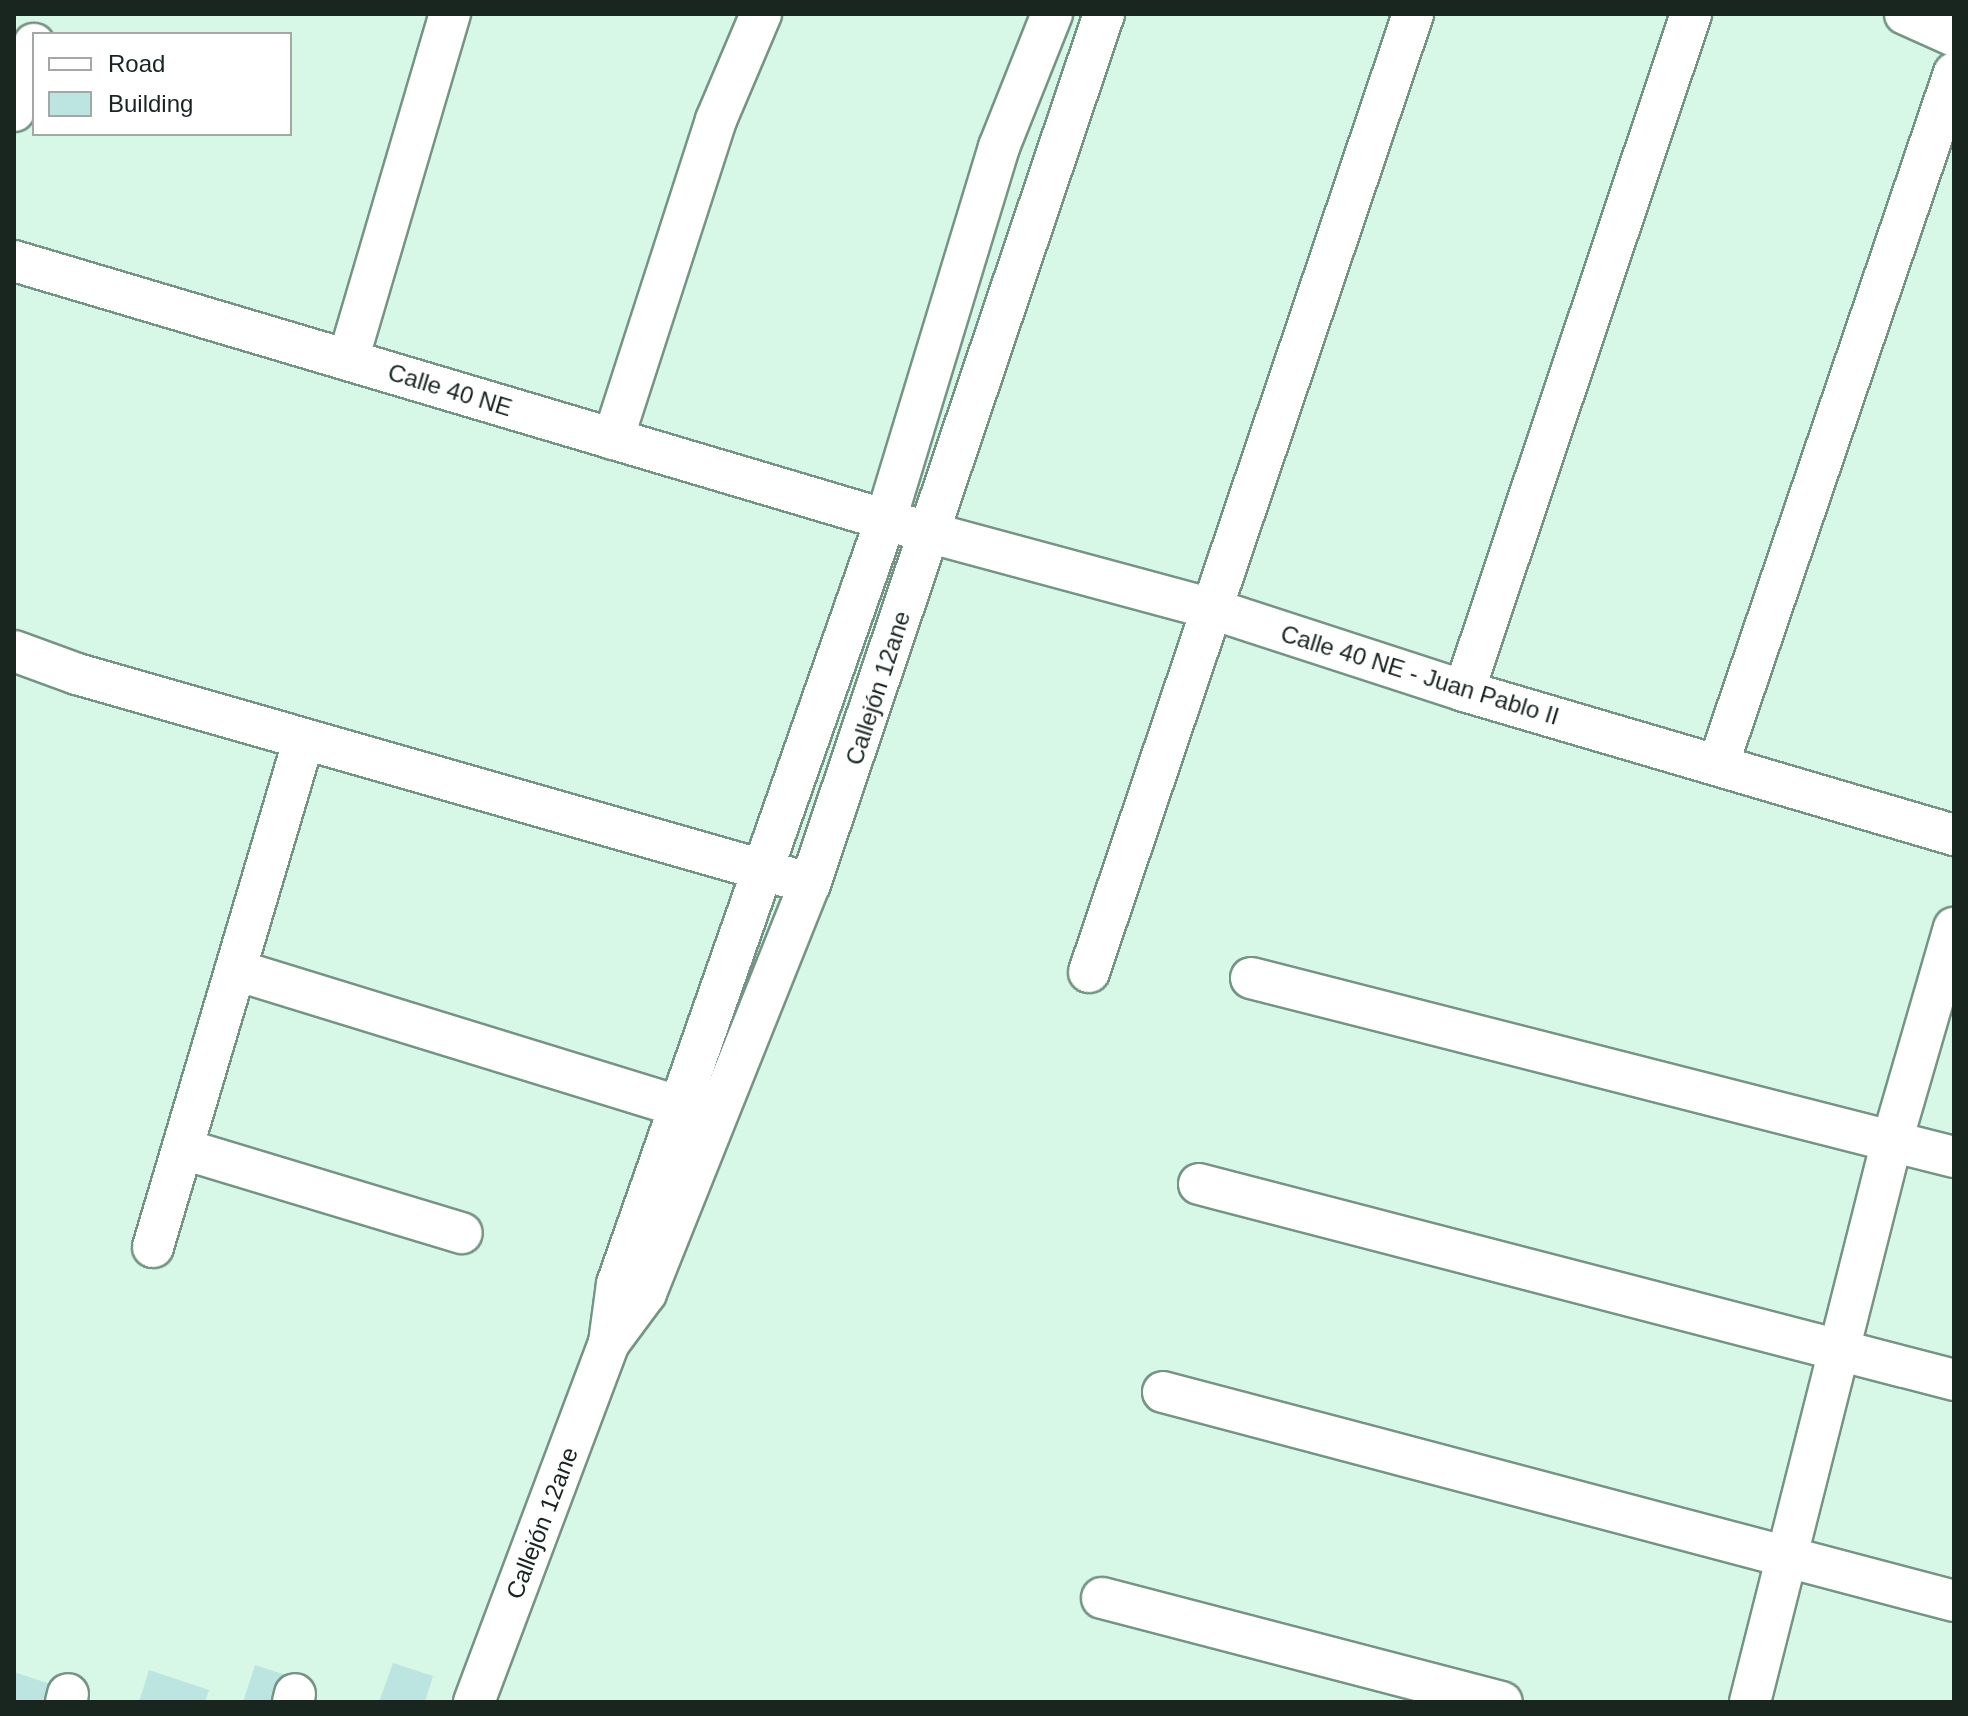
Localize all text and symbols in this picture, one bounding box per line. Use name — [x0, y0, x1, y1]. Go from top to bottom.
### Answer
legend — [32, 32, 292, 136]
text: Road — [108, 50, 165, 77]
text: Building — [108, 90, 193, 117]
street label: Calle 40 NE — [385, 358, 515, 422]
street label: Callejón 12ane — [840, 607, 916, 769]
street label: Calle 40 NE - Juan Pablo II — [1277, 619, 1563, 731]
street label: Callejón 12ane — [500, 1443, 584, 1603]

